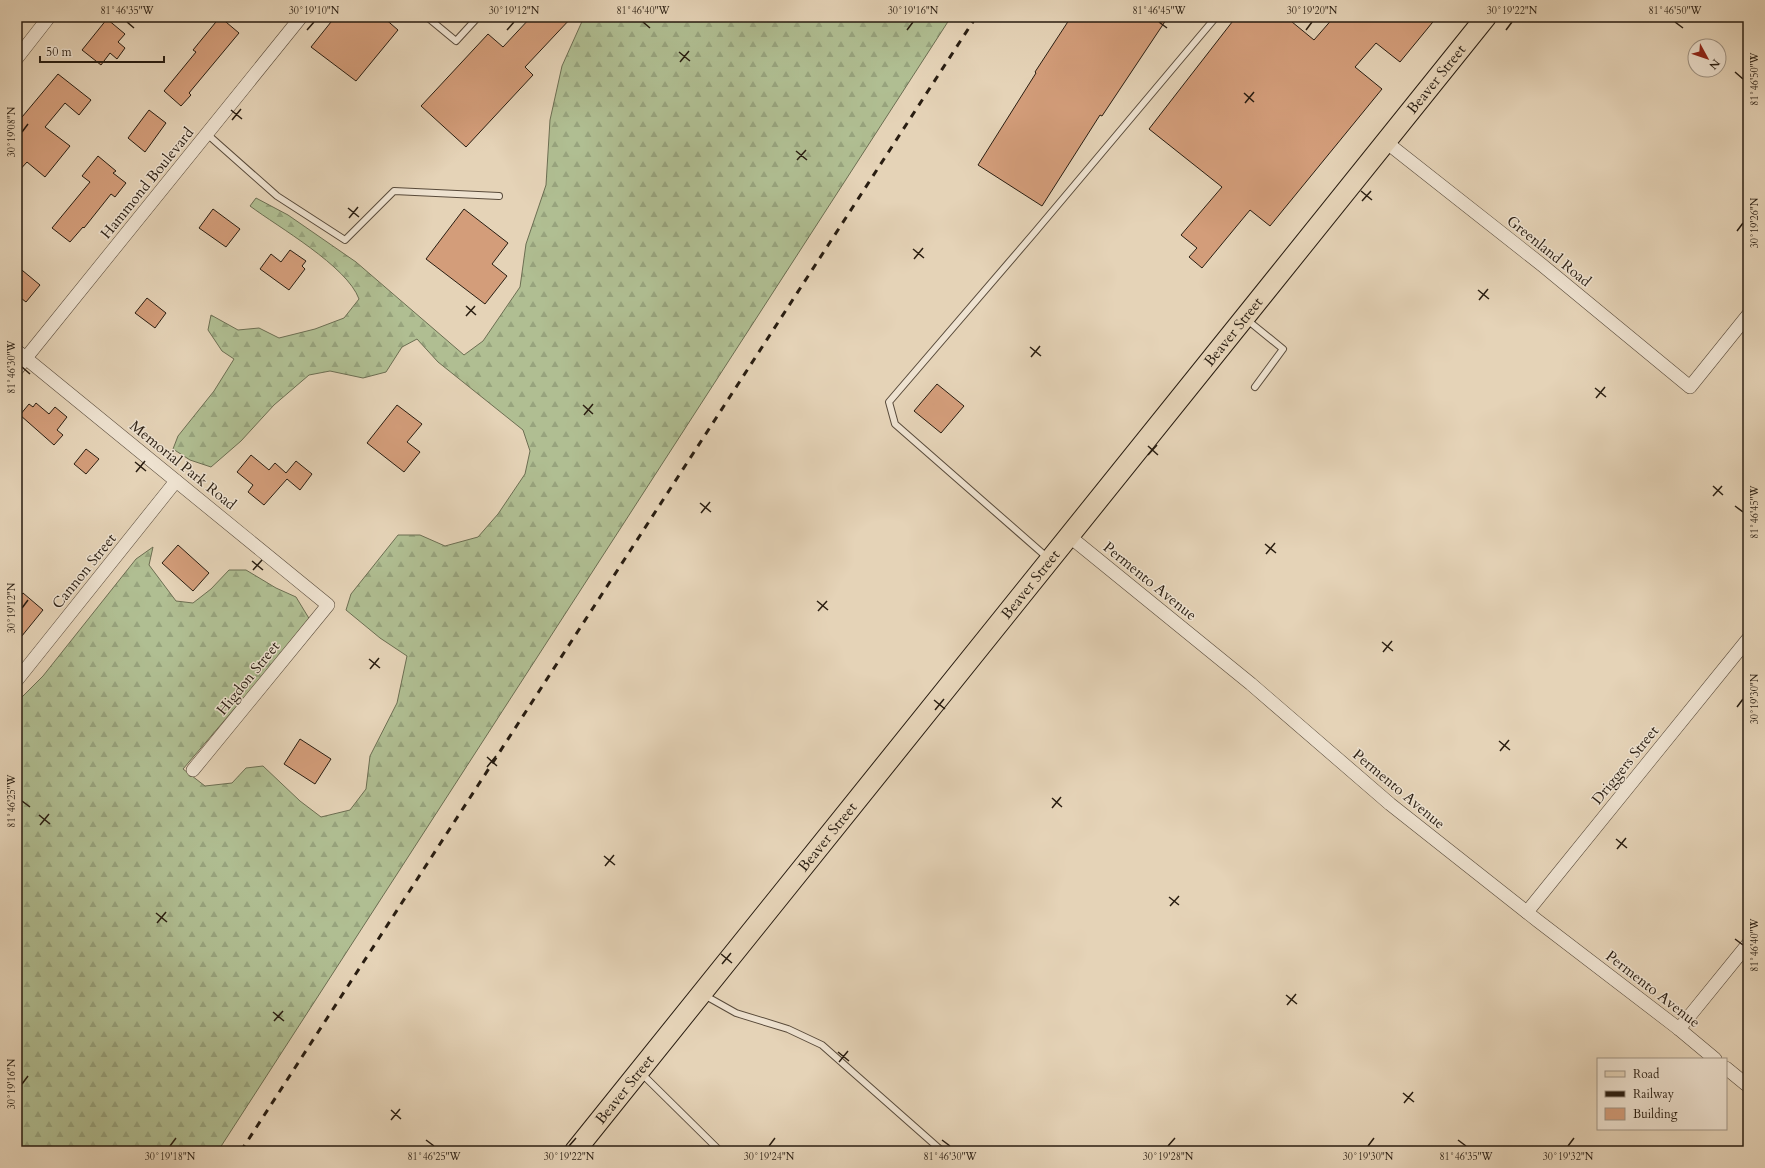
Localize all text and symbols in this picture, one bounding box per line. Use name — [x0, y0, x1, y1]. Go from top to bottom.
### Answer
text: 81°46'35"W — [100, 4, 155, 18]
text: 30°19'10"N — [289, 4, 340, 18]
text: 30°19'12"N — [489, 4, 540, 18]
text: 81°46'40"W — [616, 4, 671, 18]
text: 30°19'16"N — [888, 4, 939, 18]
text: 81°46'45"W — [1132, 4, 1187, 18]
text: 30°19'20"N — [1287, 4, 1338, 18]
text: 30°19'22"N — [1487, 4, 1538, 18]
text: 81°46'50"W — [1648, 4, 1703, 18]
scale bar — [40, 38, 164, 64]
north arrow — [1687, 38, 1727, 78]
street label: Beaver Street — [1402, 40, 1470, 118]
text: 50 m — [46, 44, 73, 60]
text: 81°46'50"W — [1748, 51, 1762, 106]
text: N — [1705, 56, 1723, 73]
text: 30°19'08"N — [5, 106, 19, 157]
street label: Hammond Boulevard — [96, 123, 198, 243]
text: 30°19'26"N — [1748, 197, 1762, 248]
street label: Greenland Road — [1503, 211, 1595, 291]
street label: Beaver Street — [1199, 293, 1267, 370]
text: 81°46'30"W — [5, 339, 19, 394]
street label: Memorial Park Road — [126, 416, 240, 514]
text: 81°46'45"W — [1748, 484, 1762, 539]
street label: Cannon Street — [47, 529, 121, 613]
street label: Permento Avenue — [1099, 537, 1201, 625]
street label: Beaver Street — [996, 545, 1064, 623]
text: 30°19'12"N — [5, 582, 19, 633]
street label: Higdon Street — [212, 637, 284, 719]
text: 30°19'30"N — [1748, 673, 1762, 724]
street label: Driggers Street — [1587, 721, 1663, 809]
street label: Permento Avenue — [1349, 744, 1449, 834]
text: 81°46'25"W — [5, 773, 19, 828]
street label: Beaver Street — [793, 798, 862, 876]
text: 81°46'40"W — [1748, 917, 1762, 972]
street label: Permento Avenue — [1602, 946, 1704, 1032]
street label: Beaver Street — [591, 1050, 659, 1128]
text: 30°19'16"N — [5, 1058, 19, 1109]
legend — [1597, 1058, 1727, 1130]
text: Road — [1633, 1066, 1660, 1082]
text: Railway — [1633, 1086, 1675, 1102]
text: Building — [1633, 1106, 1678, 1122]
text: 30°19'18"N — [145, 1150, 196, 1164]
text: 81°46'25"W — [407, 1150, 462, 1164]
text: 30°19'22"N — [544, 1150, 595, 1164]
text: 30°19'24"N — [744, 1150, 795, 1164]
text: 81°46'30"W — [923, 1150, 978, 1164]
text: 30°19'28"N — [1143, 1150, 1194, 1164]
text: 30°19'30"N — [1343, 1150, 1394, 1164]
text: 81°46'35"W — [1439, 1150, 1494, 1164]
text: 30°19'32"N — [1543, 1150, 1594, 1164]

